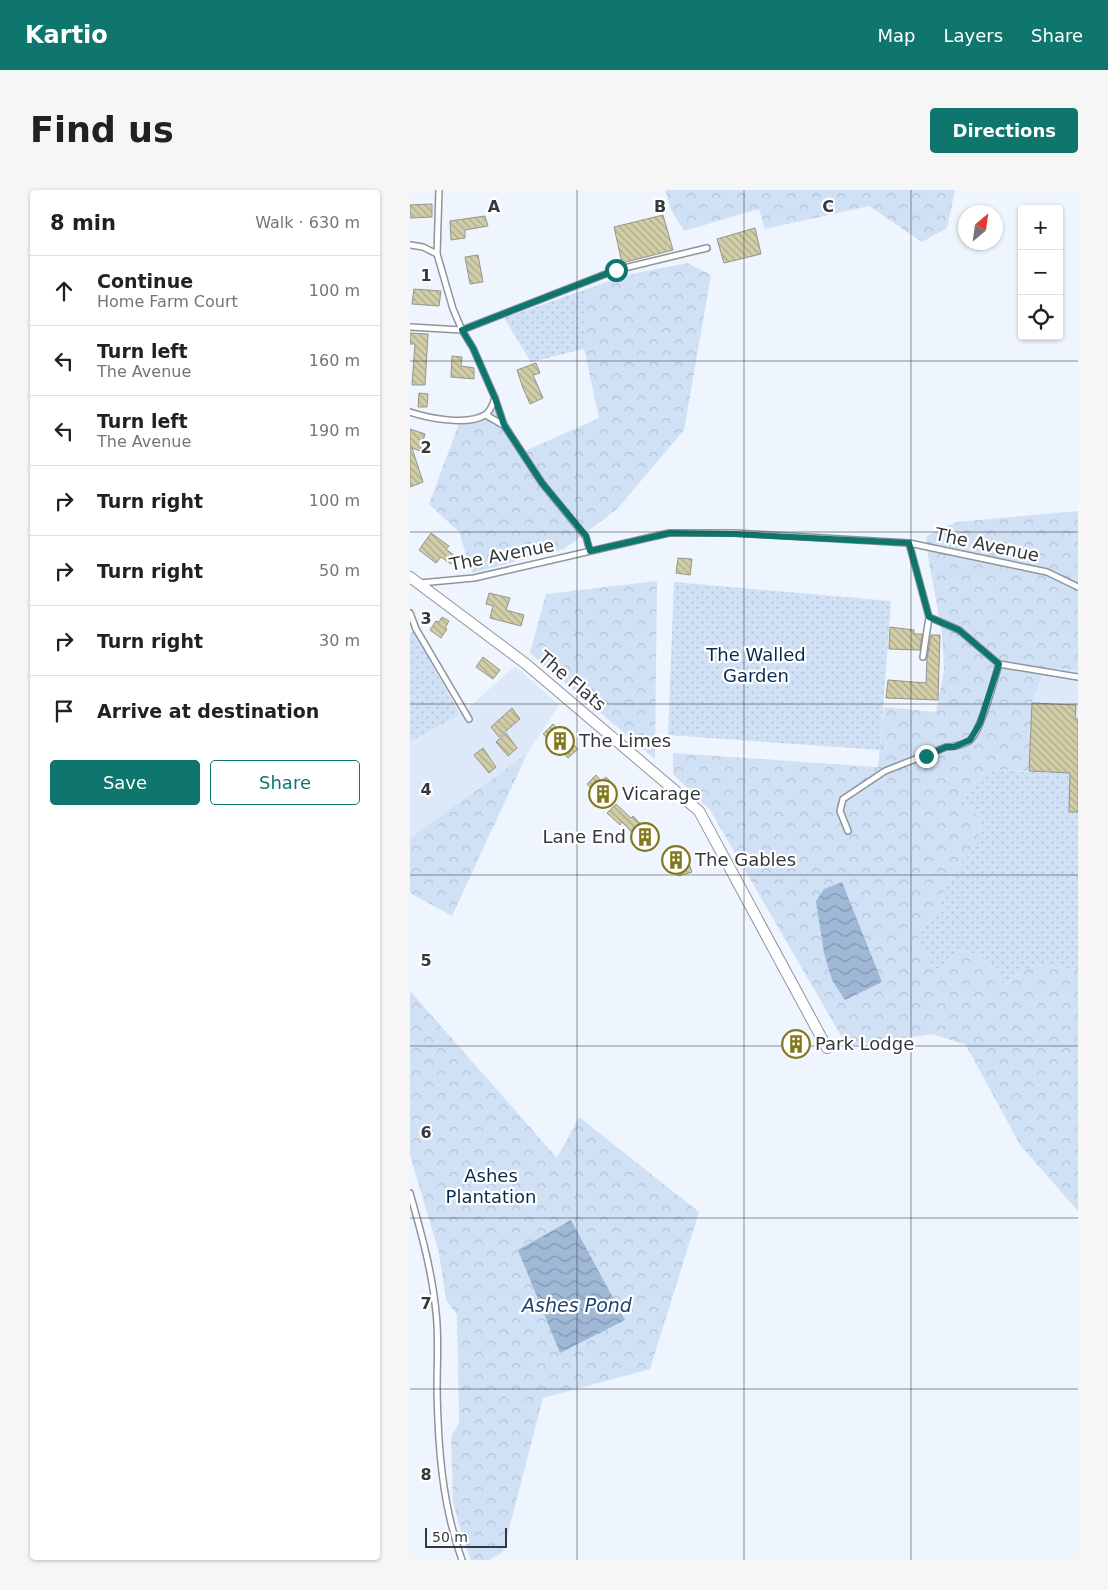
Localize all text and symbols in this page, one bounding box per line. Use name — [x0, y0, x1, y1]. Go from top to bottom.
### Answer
text: Kartio — [25, 21, 108, 49]
text: Map — [877, 25, 915, 46]
text: Layers — [943, 25, 1003, 46]
text: Share — [1031, 25, 1083, 46]
button: Directions — [930, 108, 1078, 153]
text: Find us — [30, 110, 174, 150]
text: A — [488, 197, 501, 216]
text: B — [654, 197, 666, 216]
text: C — [822, 197, 834, 216]
north arrow — [958, 205, 1003, 250]
map controls — [1018, 205, 1063, 340]
button: + — [1018, 205, 1063, 250]
text: 8 min — [50, 211, 116, 235]
text: Walk · 630 m — [255, 213, 360, 232]
button: − — [1018, 250, 1063, 295]
route start — [605, 259, 628, 282]
text: 1 — [420, 266, 432, 285]
text: Continue — [97, 270, 193, 292]
icon: ahead — [50, 277, 78, 305]
text: 100 m — [309, 281, 360, 300]
text: Home Farm Court — [97, 292, 238, 311]
button: locate — [1018, 295, 1063, 340]
text: Turn left — [97, 340, 188, 362]
icon: left — [50, 347, 78, 375]
text: 160 m — [309, 351, 360, 370]
text: The Avenue — [97, 362, 191, 381]
text: Turn left — [97, 410, 188, 432]
icon: left — [50, 417, 78, 445]
text: 190 m — [309, 421, 360, 440]
text: The Avenue — [97, 432, 191, 451]
text: 2 — [420, 438, 432, 457]
icon: right — [50, 487, 78, 515]
text: Turn right — [97, 490, 203, 512]
text: 100 m — [309, 491, 360, 510]
street label: The Avenue — [932, 523, 1041, 566]
street label: The Avenue — [447, 534, 556, 575]
icon: right — [50, 557, 78, 585]
text: Turn right — [97, 560, 203, 582]
text: 50 m — [319, 561, 360, 580]
text: 3 — [420, 609, 432, 628]
icon: right — [50, 627, 78, 655]
text: Turn right — [97, 630, 203, 652]
text: 30 m — [319, 631, 360, 650]
park label: The Walled Garden — [705, 644, 806, 686]
street label: The Flats — [533, 646, 610, 715]
icon: arrive — [50, 697, 78, 725]
text: Arrive at destination — [97, 700, 319, 722]
building icon: The Limes — [545, 726, 575, 756]
place label: The Limes — [578, 730, 671, 751]
route end — [915, 745, 938, 768]
button: Save — [50, 760, 200, 805]
button: Share — [210, 760, 360, 805]
building icon: Vicarage — [588, 779, 618, 809]
text: 4 — [420, 780, 432, 799]
place label: Vicarage — [622, 783, 701, 804]
building icon: Lane End — [630, 822, 660, 852]
place label: Lane End — [543, 826, 626, 847]
building icon: The Gables — [661, 845, 691, 875]
place label: The Gables — [694, 849, 796, 870]
text: 5 — [420, 951, 432, 970]
building icon: Park Lodge — [781, 1029, 811, 1059]
place label: Park Lodge — [815, 1033, 914, 1054]
text: 6 — [420, 1123, 432, 1142]
park label: Ashes Plantation — [446, 1165, 536, 1207]
text: 7 — [420, 1294, 432, 1313]
water label: Ashes Pond — [520, 1294, 633, 1316]
text: 8 — [420, 1465, 432, 1484]
scale bar — [425, 1525, 508, 1548]
text: 50 m — [432, 1529, 468, 1545]

